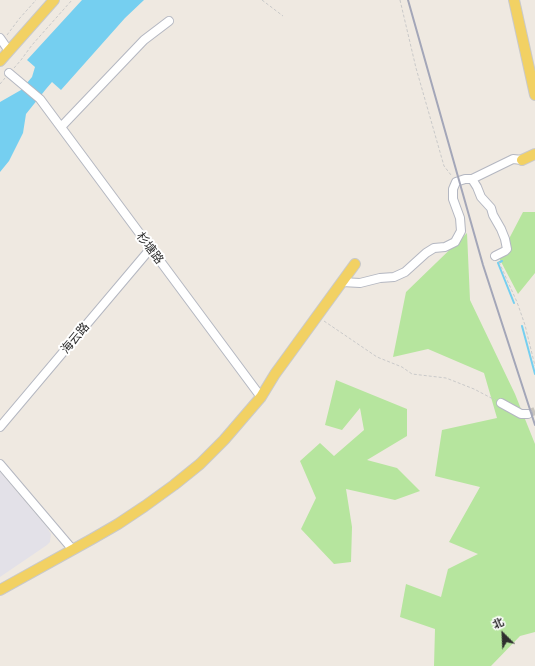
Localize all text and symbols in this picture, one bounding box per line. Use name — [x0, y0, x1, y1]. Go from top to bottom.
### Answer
street label: 杉塘路 — [133, 229, 167, 267]
street label: 海云路 — [58, 320, 92, 356]
north arrow — [483, 614, 523, 654]
text: 北 — [490, 614, 506, 631]

